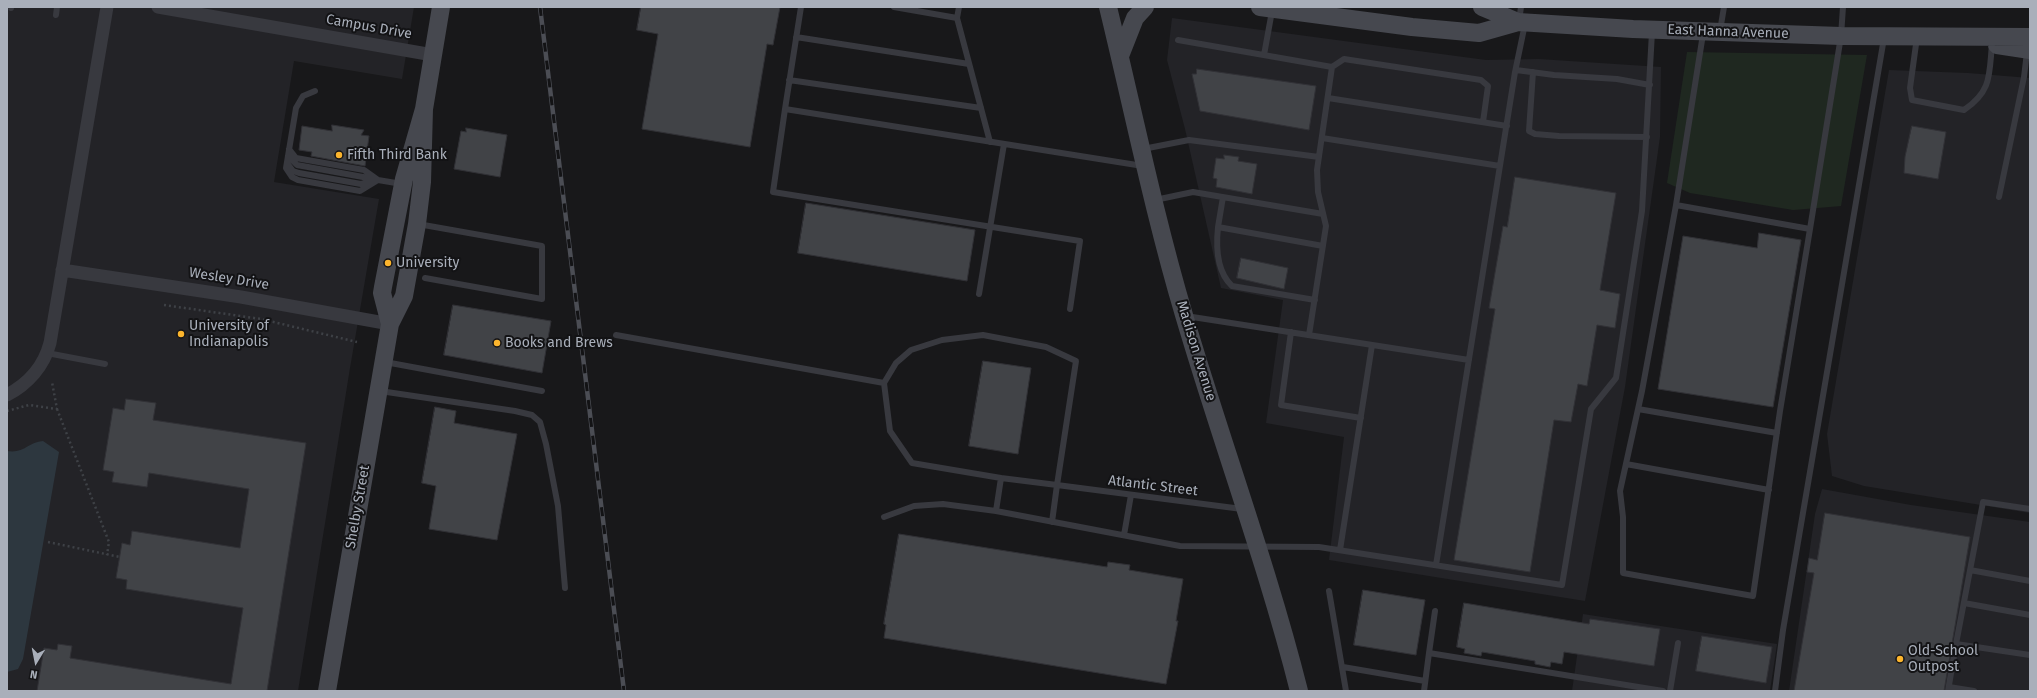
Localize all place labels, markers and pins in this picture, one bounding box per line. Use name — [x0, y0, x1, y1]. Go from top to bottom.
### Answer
place label: Fifth Third Bank — [347, 147, 447, 163]
marker: Fifth Third Bank — [334, 150, 344, 160]
place label: University — [396, 255, 459, 271]
marker: University — [383, 258, 393, 268]
place label: University of Indianapolis — [189, 318, 269, 350]
marker: University of Indianapolis — [176, 329, 186, 339]
place label: Books and Brews — [505, 335, 613, 351]
marker: Books and Brews — [492, 338, 502, 348]
place label: Old-School Outpost — [1908, 643, 1978, 676]
marker: Old-School Outpost — [1895, 654, 1905, 664]

